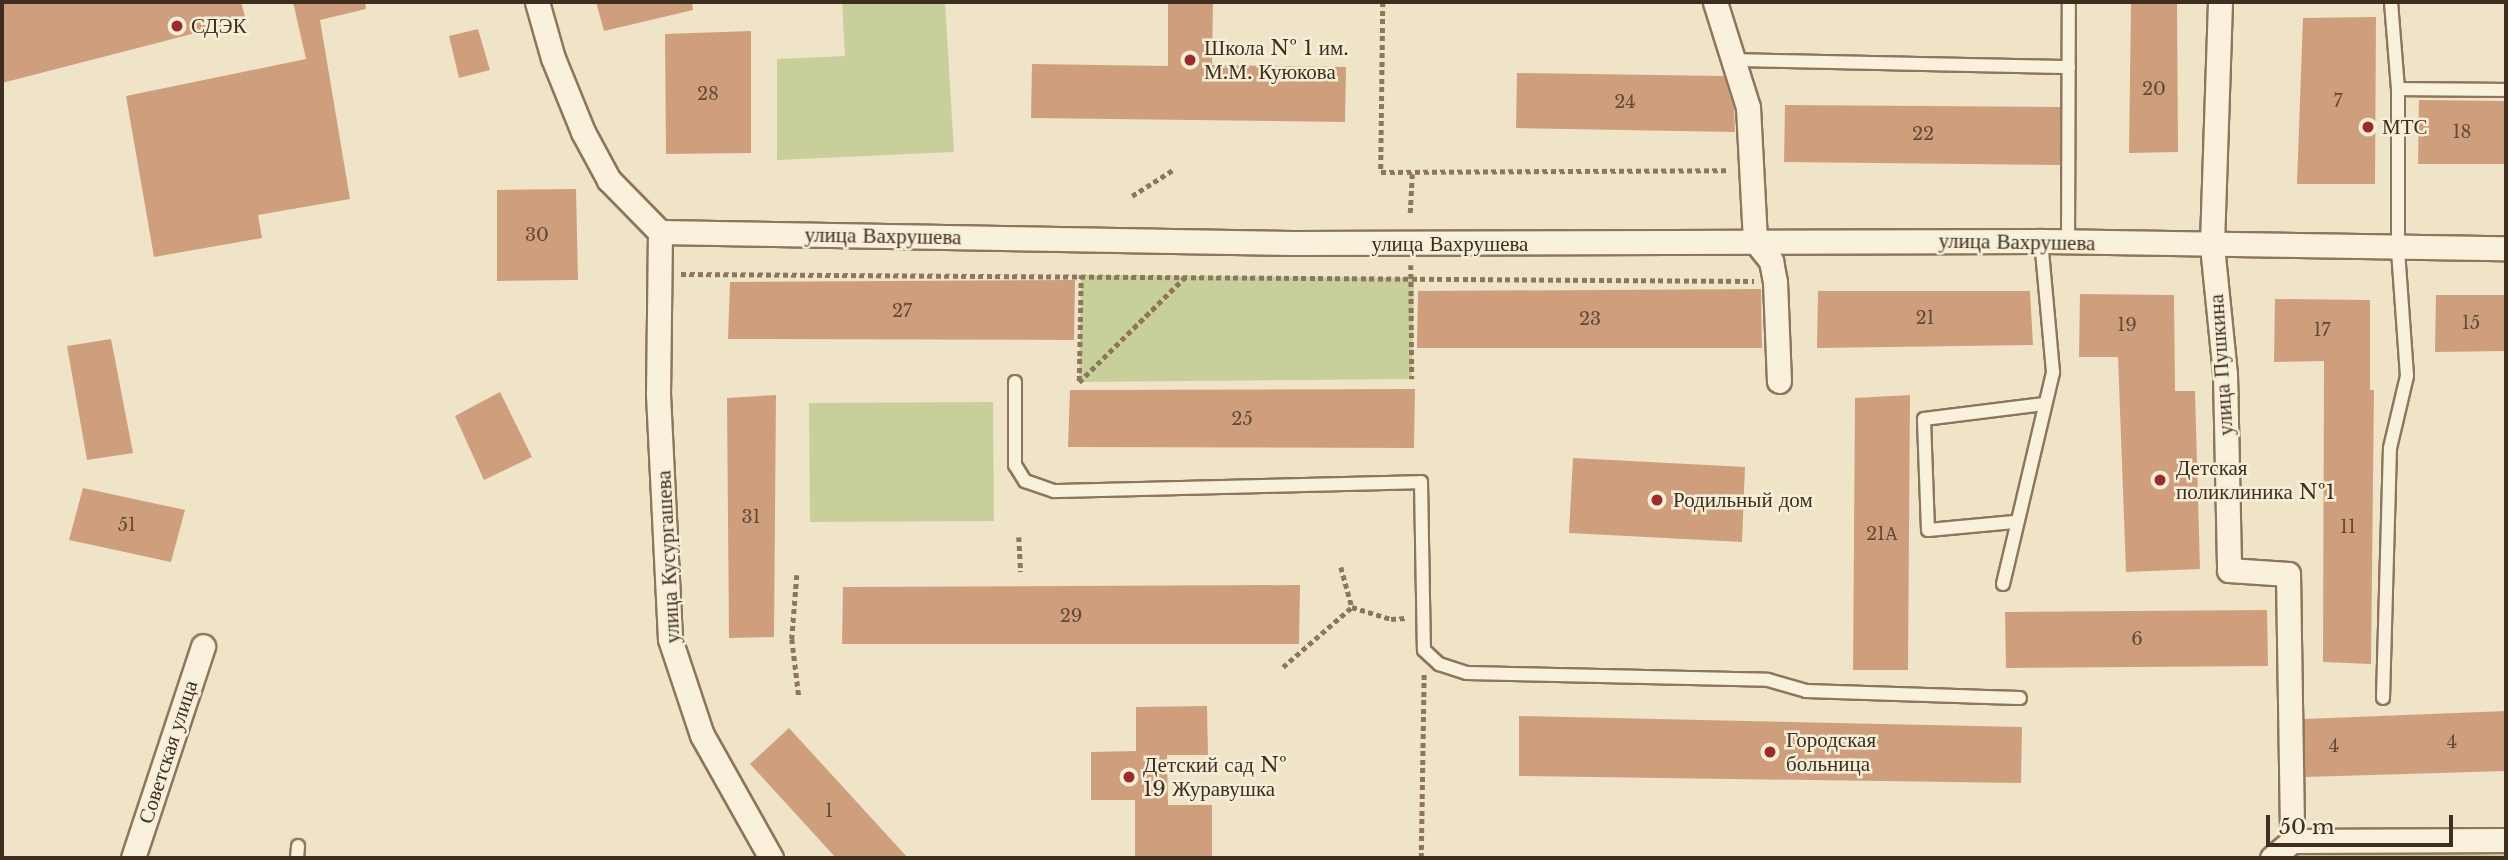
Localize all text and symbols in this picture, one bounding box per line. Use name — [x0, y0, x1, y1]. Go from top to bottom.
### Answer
place label: СДЭК — [191, 13, 247, 39]
marker: СДЭК — [169, 18, 185, 34]
place label: Школа № 1 им. М.М. Куюкова — [1204, 35, 1349, 85]
marker: Школа № 1 им. М.М. Куюкова — [1182, 52, 1198, 68]
house number: 20 — [2142, 78, 2166, 100]
house number: 28 — [697, 83, 719, 105]
house number: 7 — [2333, 90, 2343, 112]
house number: 24 — [1614, 91, 1636, 113]
place label: МТС — [2382, 114, 2428, 140]
marker: МТС — [2360, 119, 2376, 135]
house number: 18 — [2453, 121, 2471, 143]
house number: 22 — [1912, 123, 1934, 145]
street label: улица Вахрушева — [804, 222, 962, 250]
house number: 30 — [525, 224, 549, 246]
street label: улица Вахрушева — [1938, 228, 2096, 256]
street label: улица Вахрушева — [1372, 231, 1528, 257]
street label: улица Пушкина — [2203, 293, 2239, 437]
house number: 27 — [892, 300, 912, 322]
house number: 21 — [1915, 307, 1935, 329]
house number: 23 — [1579, 308, 1601, 330]
house number: 15 — [2462, 312, 2480, 334]
house number: 19 — [2117, 314, 2137, 336]
house number: 17 — [2313, 319, 2331, 341]
house number: 25 — [1231, 408, 1253, 430]
place label: Детская поликлиника №1 — [2176, 455, 2335, 505]
street label: улица Кусургашева — [651, 470, 685, 644]
marker: Детская поликлиника №1 — [2150, 470, 2170, 490]
place label: Родильный дом — [1673, 487, 1813, 513]
marker: Родильный дом — [1647, 490, 1667, 510]
house number: 31 — [741, 506, 761, 528]
house number: 51 — [118, 514, 136, 536]
house number: 11 — [2340, 516, 2356, 538]
house number: 21А — [1866, 523, 1898, 545]
house number: 29 — [1060, 605, 1082, 627]
house number: 6 — [2131, 628, 2143, 650]
street label: Советская улица — [133, 677, 203, 827]
place label: Городская больница — [1786, 727, 1876, 777]
house number: 4 — [2447, 731, 2457, 753]
house number: 4 — [2329, 735, 2339, 757]
marker: Городская больница — [1760, 742, 1780, 762]
place label: Детский сад № 19 Журавушка — [1143, 752, 1287, 802]
marker: Детский сад № 19 Журавушка — [1121, 769, 1137, 785]
house number: 1 — [825, 800, 833, 822]
scale bar — [2270, 800, 2457, 844]
text: 50 m — [2279, 814, 2334, 840]

